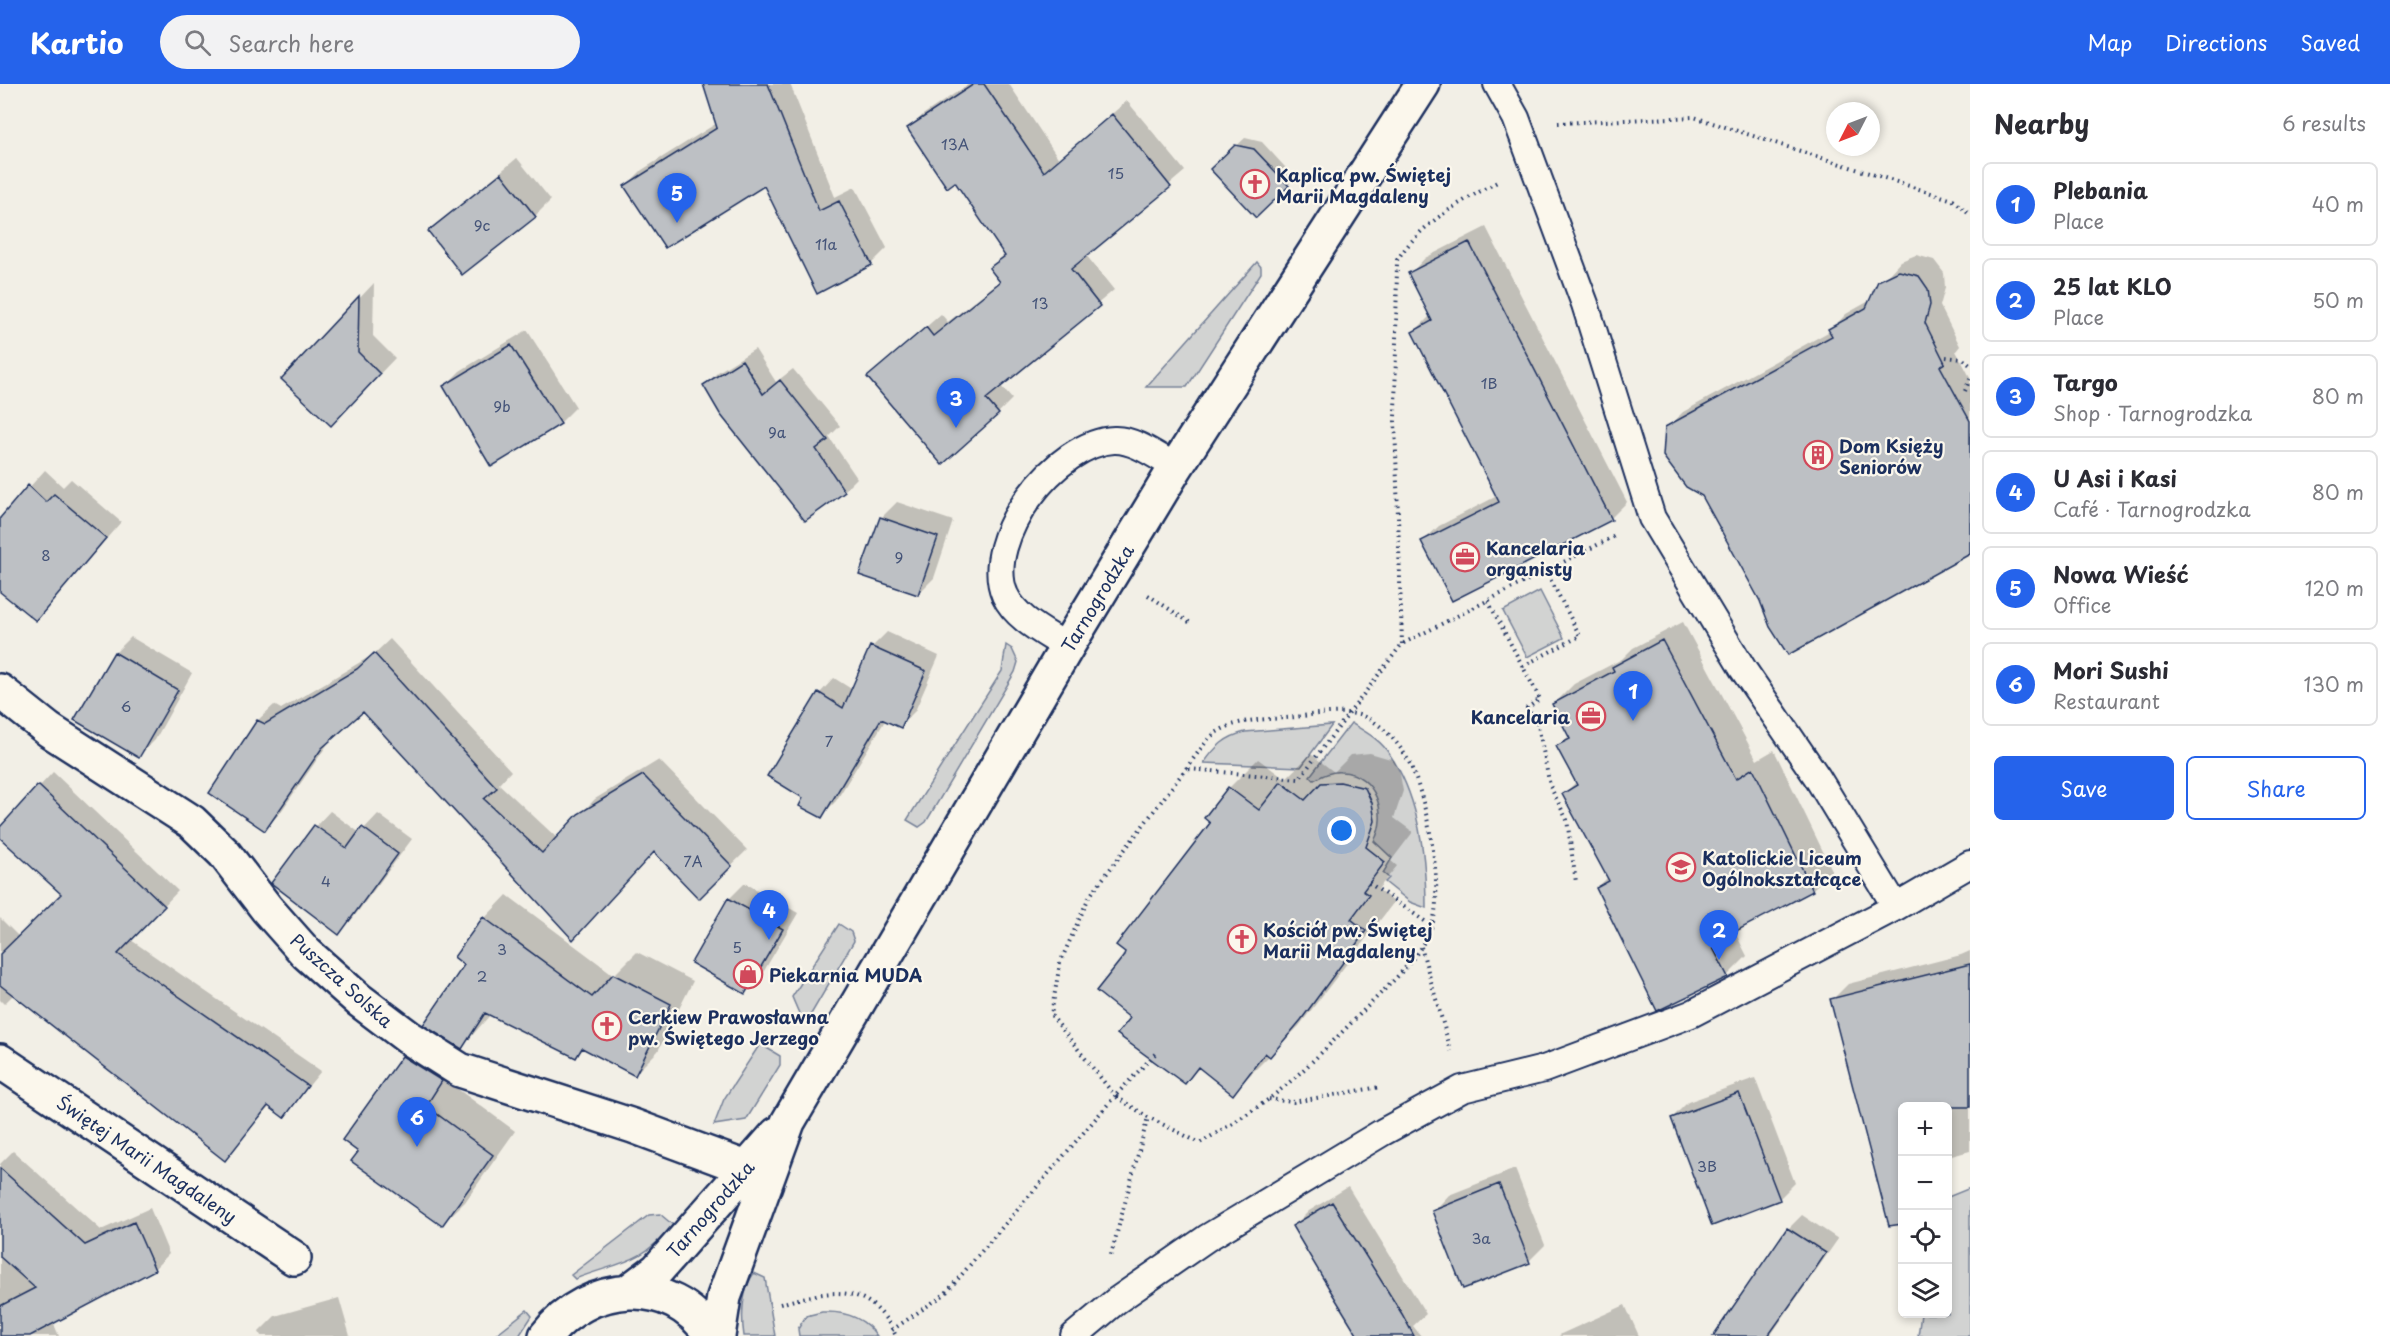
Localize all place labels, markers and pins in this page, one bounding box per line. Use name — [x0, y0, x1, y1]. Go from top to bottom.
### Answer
place label: Kaplica pw. Świętej Marii Magdaleny — [1276, 161, 1451, 209]
church icon: Kaplica pw. Świętej Marii Magdaleny — [1239, 168, 1271, 200]
pin: 5 — [658, 174, 696, 223]
pin: 3 — [936, 378, 976, 428]
place label: Dom Księży Seniorów — [1839, 432, 1943, 480]
building icon: Dom Księży Seniorów — [1802, 439, 1834, 471]
place label: Kancelaria organisty — [1486, 534, 1586, 582]
office icon: Kancelaria organisty — [1449, 541, 1481, 573]
pin: 1 — [1614, 672, 1652, 721]
office icon: Kancelaria — [1575, 700, 1607, 732]
place label: Kancelaria — [1471, 703, 1570, 730]
place label: Katolickie Liceum Ogólnokształcące — [1702, 844, 1862, 892]
school or university icon: Katolickie Liceum Ogólnokształcące — [1665, 851, 1697, 883]
pin: 4 — [750, 890, 788, 940]
pin: 2 — [1700, 910, 1738, 960]
place label: Kościół pw. Świętej Marii Magdaleny — [1263, 916, 1433, 964]
church icon: Kościół pw. Świętej Marii Magdaleny — [1226, 923, 1258, 955]
shop icon: Piekarnia MUDA — [732, 958, 764, 990]
place label: Piekarnia MUDA — [769, 961, 923, 988]
place label: Cerkiew Prawosławna pw. Świętego Jerzego — [628, 1003, 829, 1051]
church icon: Cerkiew Prawosławna pw. Świętego Jerzego — [591, 1010, 623, 1042]
pin: 6 — [398, 1098, 436, 1147]

